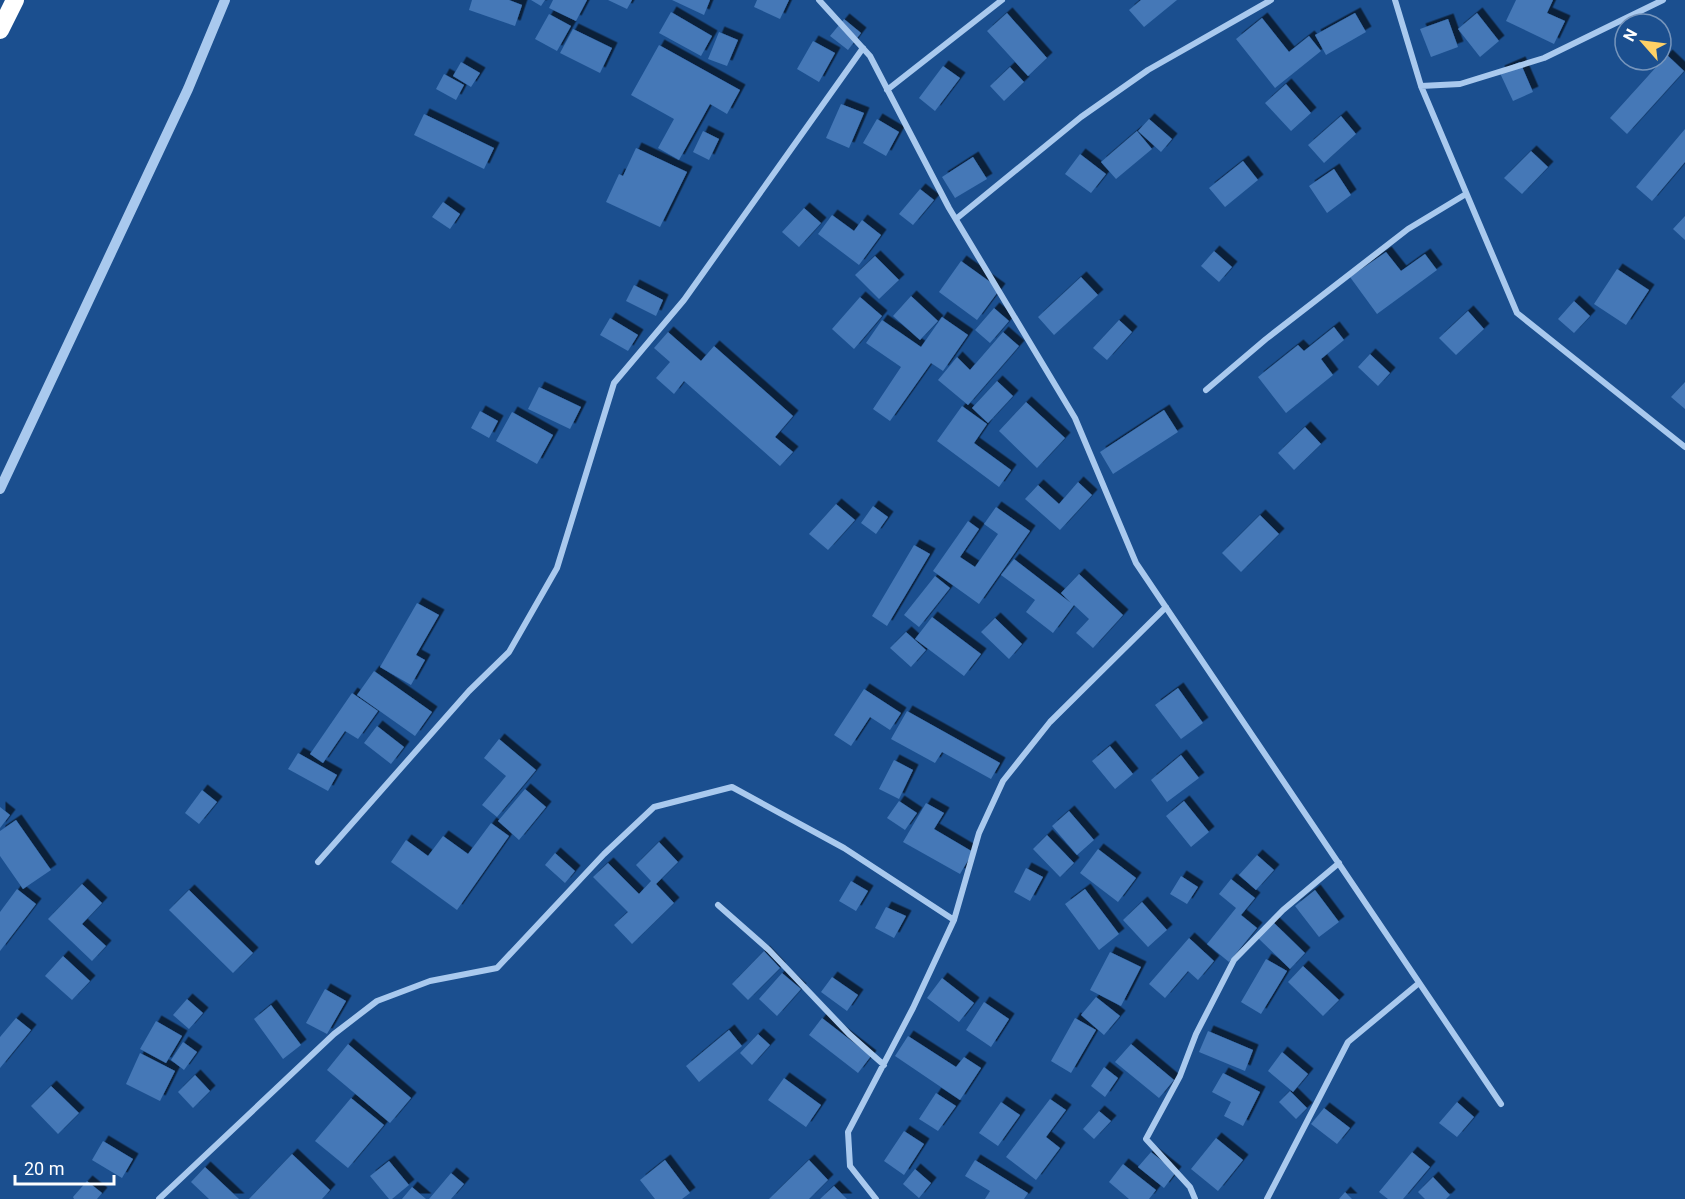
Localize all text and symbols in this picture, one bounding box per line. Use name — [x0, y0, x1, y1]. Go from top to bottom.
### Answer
north arrow — [1613, 12, 1673, 72]
text: N — [1619, 26, 1641, 45]
scale bar — [15, 1148, 114, 1186]
text: 20 m — [24, 1158, 64, 1179]

